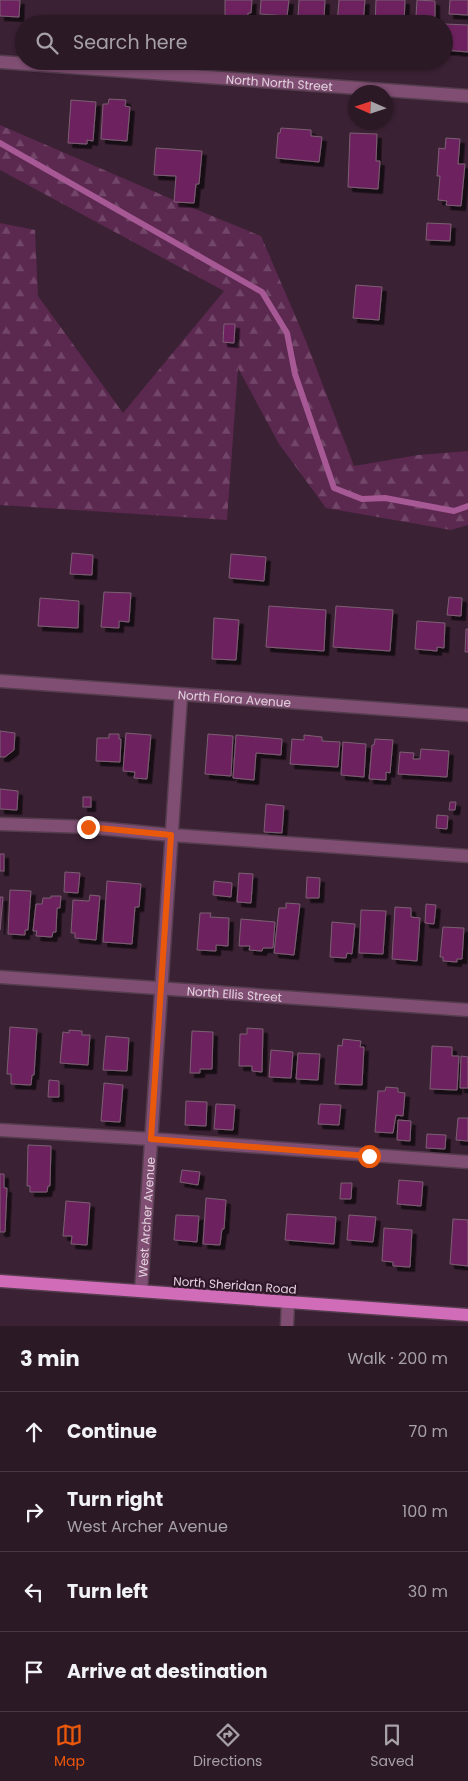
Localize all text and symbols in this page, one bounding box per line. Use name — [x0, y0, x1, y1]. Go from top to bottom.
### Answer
search box — [15, 15, 453, 70]
icon: search — [33, 29, 61, 57]
text: Search here — [73, 29, 187, 56]
street label: North North Street — [225, 70, 333, 95]
north arrow — [348, 85, 393, 130]
street label: North Flora Avenue — [177, 685, 292, 711]
route end — [77, 816, 100, 839]
street label: North Ellis Street — [186, 982, 283, 1005]
route start — [358, 1145, 381, 1168]
street label: West Archer Avenue — [133, 1156, 158, 1278]
street label: North Sheridan Road — [173, 1272, 297, 1298]
text: 3 min — [20, 1344, 80, 1373]
text: Walk · 200 m — [347, 1347, 448, 1370]
icon: ahead — [20, 1418, 48, 1446]
text: Continue — [67, 1418, 157, 1445]
text: 70 m — [408, 1420, 448, 1443]
text: Turn right — [67, 1486, 163, 1513]
icon: right — [20, 1498, 48, 1526]
text: 100 m — [402, 1500, 448, 1523]
text: West Archer Avenue — [67, 1515, 228, 1538]
icon: left — [20, 1578, 48, 1606]
text: Turn left — [67, 1578, 148, 1605]
text: 30 m — [408, 1580, 448, 1603]
icon: arrive — [20, 1658, 48, 1686]
text: Arrive at destination — [67, 1658, 268, 1685]
tab: Map — [54, 1721, 85, 1772]
tab: Directions — [193, 1721, 262, 1772]
tab: Saved — [370, 1721, 414, 1772]

